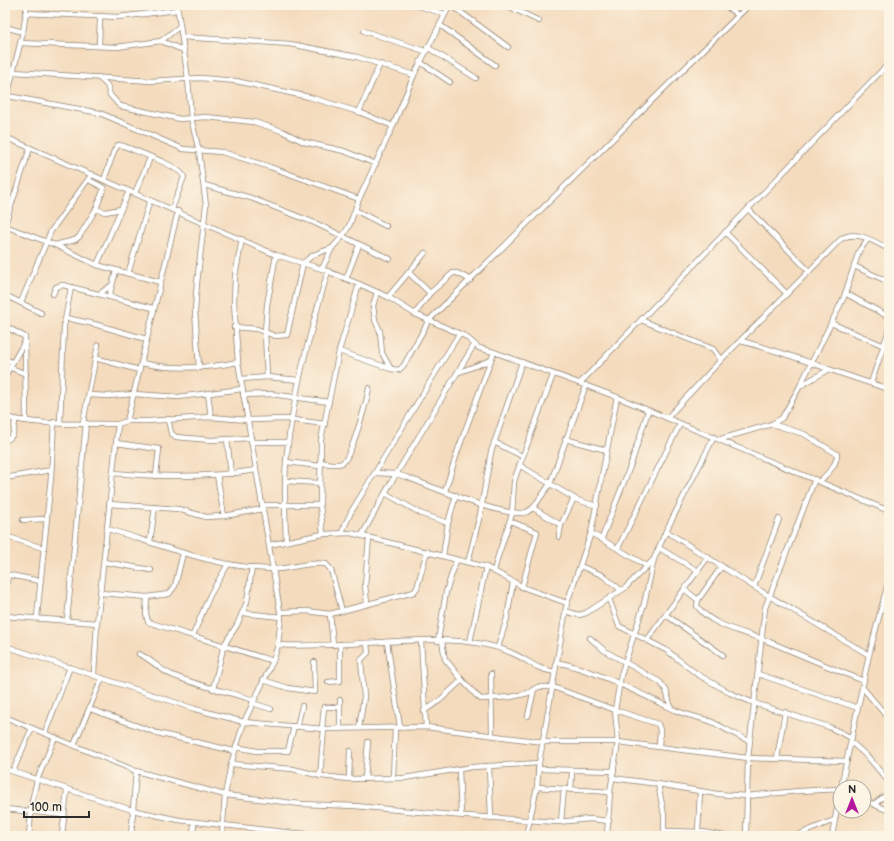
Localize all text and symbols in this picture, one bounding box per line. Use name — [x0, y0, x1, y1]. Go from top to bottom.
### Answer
north arrow — [832, 779, 872, 819]
text: N — [848, 783, 856, 796]
scale bar — [24, 793, 89, 819]
text: 100 m — [30, 800, 62, 815]

